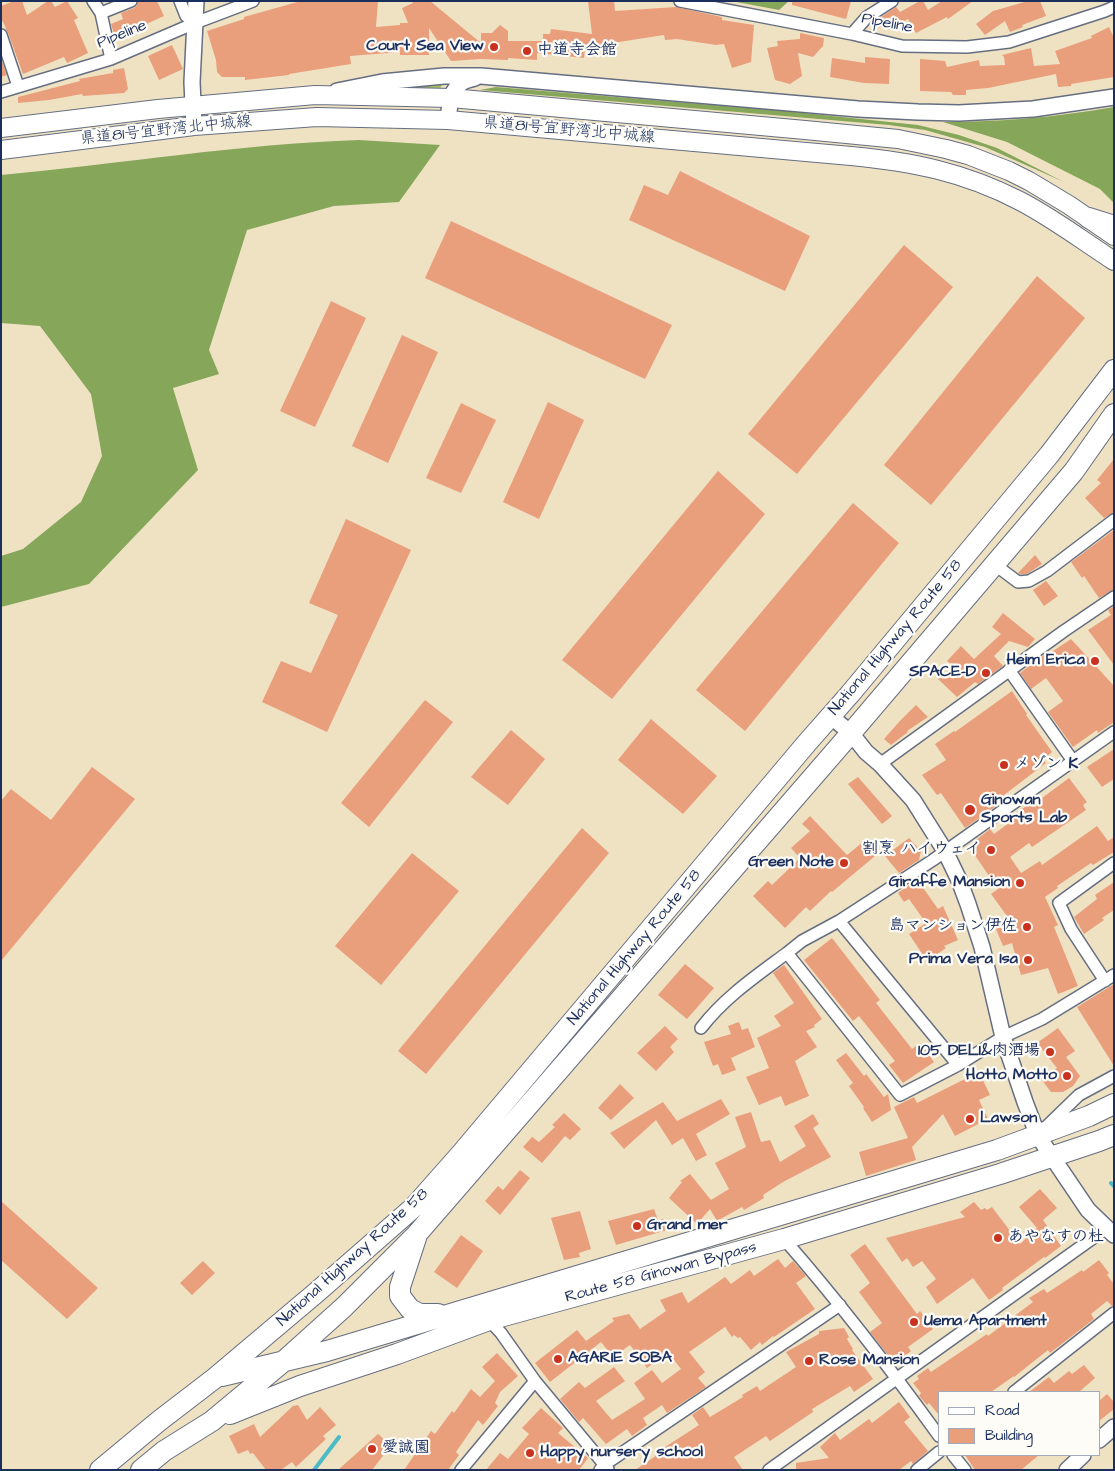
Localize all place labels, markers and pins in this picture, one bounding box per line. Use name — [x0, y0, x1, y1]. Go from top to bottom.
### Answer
place label: Court Sea View — [366, 37, 484, 57]
marker: Court Sea View — [488, 41, 500, 53]
place label: 中道寺会館 — [537, 41, 617, 61]
marker: 中道寺会館 — [521, 45, 533, 57]
place label: Heim Erica — [1006, 651, 1085, 671]
marker: Heim Erica — [1089, 655, 1101, 667]
place label: SPACE-D — [909, 663, 976, 683]
marker: SPACE-D — [980, 667, 992, 679]
place label: メゾン K — [1014, 755, 1078, 775]
marker: メゾン K — [998, 759, 1010, 771]
place label: Ginowan Sports Lab — [981, 791, 1067, 829]
marker: Ginowan Sports Lab — [963, 803, 977, 817]
place label: 割烹 ハイウェイ — [863, 840, 981, 860]
marker: 割烹 ハイウェイ — [985, 844, 997, 856]
place label: Green Note — [748, 853, 834, 873]
marker: Green Note — [838, 857, 850, 869]
place label: Giraffe Mansion — [889, 873, 1010, 893]
marker: Giraffe Mansion — [1014, 877, 1026, 889]
place label: 島マンション伊佐 — [889, 917, 1017, 937]
marker: 島マンション伊佐 — [1021, 921, 1033, 933]
place label: Prima Vera Isa — [909, 950, 1018, 970]
marker: Prima Vera Isa — [1022, 954, 1034, 966]
place label: 105 DELI&肉酒場 — [918, 1042, 1040, 1062]
marker: 105 DELI&肉酒場 — [1044, 1046, 1056, 1058]
place label: Hotto Motto — [966, 1066, 1057, 1086]
marker: Hotto Motto — [1061, 1070, 1073, 1082]
place label: Lawson — [980, 1109, 1037, 1129]
marker: Lawson — [964, 1113, 976, 1125]
place label: Grand mer — [647, 1216, 728, 1236]
marker: Grand mer — [631, 1220, 643, 1232]
place label: あやなすの杜 — [1008, 1228, 1104, 1248]
marker: あやなすの杜 — [992, 1232, 1004, 1244]
place label: Uema Apartment — [924, 1312, 1047, 1332]
marker: Uema Apartment — [908, 1316, 920, 1328]
place label: AGARIE SOBA — [568, 1349, 672, 1369]
place label: Rose Mansion — [819, 1351, 919, 1371]
marker: AGARIE SOBA — [552, 1353, 564, 1365]
marker: Rose Mansion — [803, 1355, 815, 1367]
place label: 愛誠園 — [382, 1439, 430, 1459]
marker: 愛誠園 — [366, 1443, 378, 1455]
place label: Happy nursery school — [540, 1443, 703, 1463]
marker: Happy nursery school — [524, 1447, 536, 1459]

